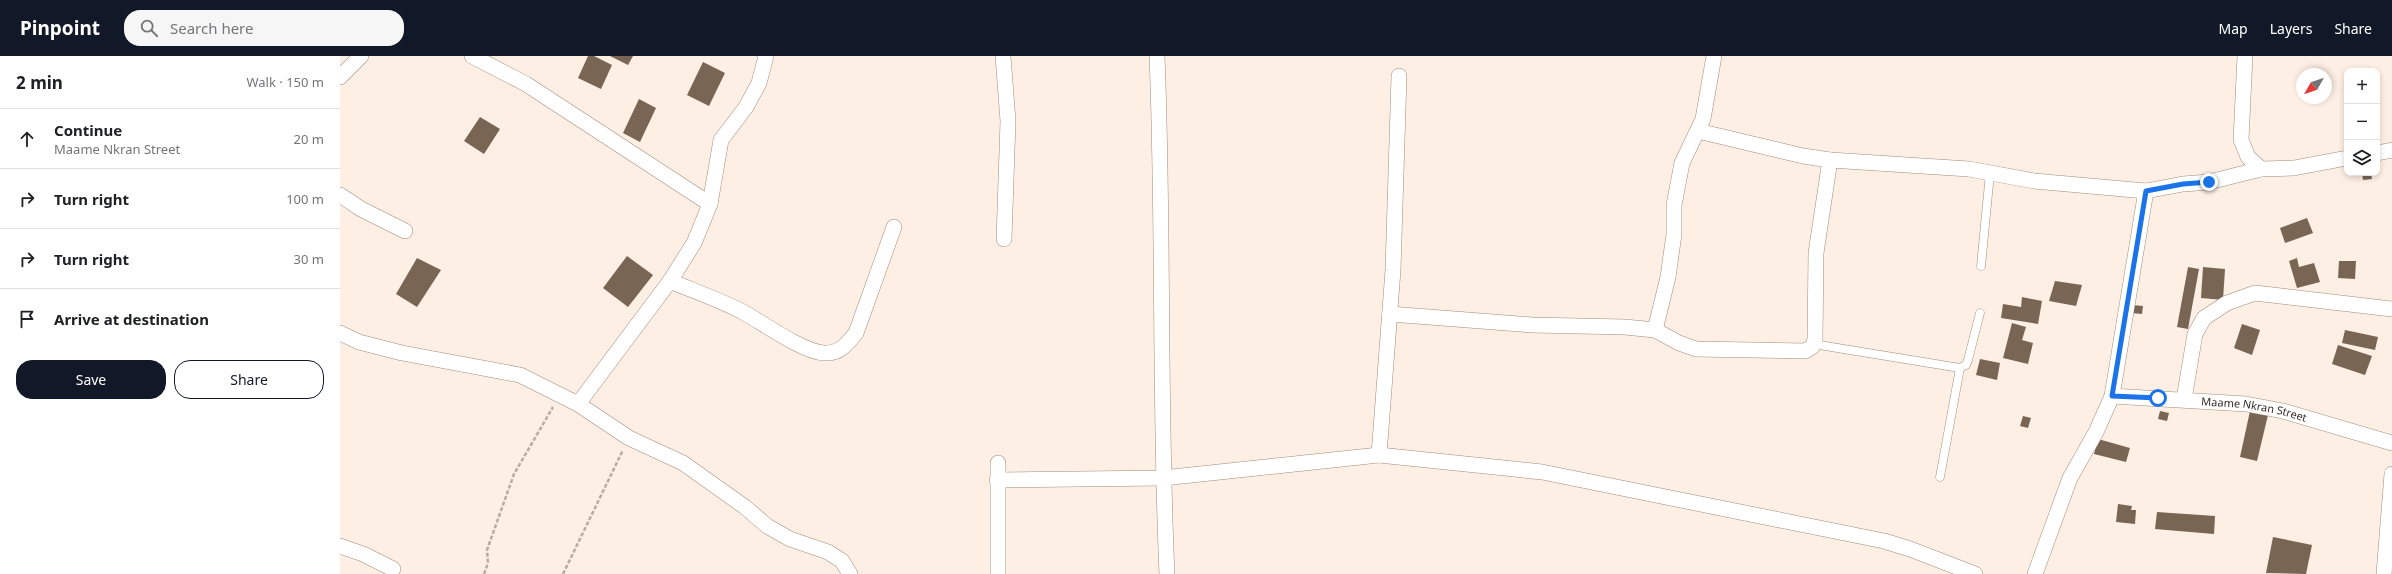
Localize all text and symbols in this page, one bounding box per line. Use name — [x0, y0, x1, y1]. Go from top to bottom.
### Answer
search box — [124, 10, 404, 46]
text: Pinpoint — [20, 15, 100, 41]
icon: search — [138, 17, 160, 39]
text: Search here — [170, 18, 253, 38]
text: Map — [2219, 19, 2248, 38]
text: Layers — [2270, 19, 2312, 38]
text: Share — [2334, 19, 2372, 38]
north arrow — [2296, 68, 2332, 104]
map controls — [2344, 68, 2380, 176]
button: + — [2344, 68, 2380, 104]
text: 2 min — [16, 71, 63, 94]
text: Walk · 150 m — [246, 73, 324, 91]
button: − — [2344, 104, 2380, 140]
text: Continue — [54, 120, 122, 140]
icon: ahead — [16, 128, 38, 150]
text: 20 m — [294, 130, 324, 148]
text: Maame Nkran Street — [54, 140, 180, 158]
button: layers — [2344, 140, 2380, 176]
route end — [2200, 173, 2218, 191]
icon: right — [16, 188, 38, 210]
text: Turn right — [54, 189, 129, 209]
text: 100 m — [286, 190, 324, 208]
icon: right — [16, 248, 38, 270]
text: Turn right — [54, 249, 129, 269]
text: 30 m — [294, 250, 324, 268]
icon: arrive — [16, 308, 38, 330]
text: Arrive at destination — [54, 309, 209, 329]
button: Save — [16, 360, 166, 399]
button: Share — [174, 360, 324, 399]
route start — [2149, 389, 2167, 407]
street label: Maame Nkran Street — [2201, 393, 2309, 425]

